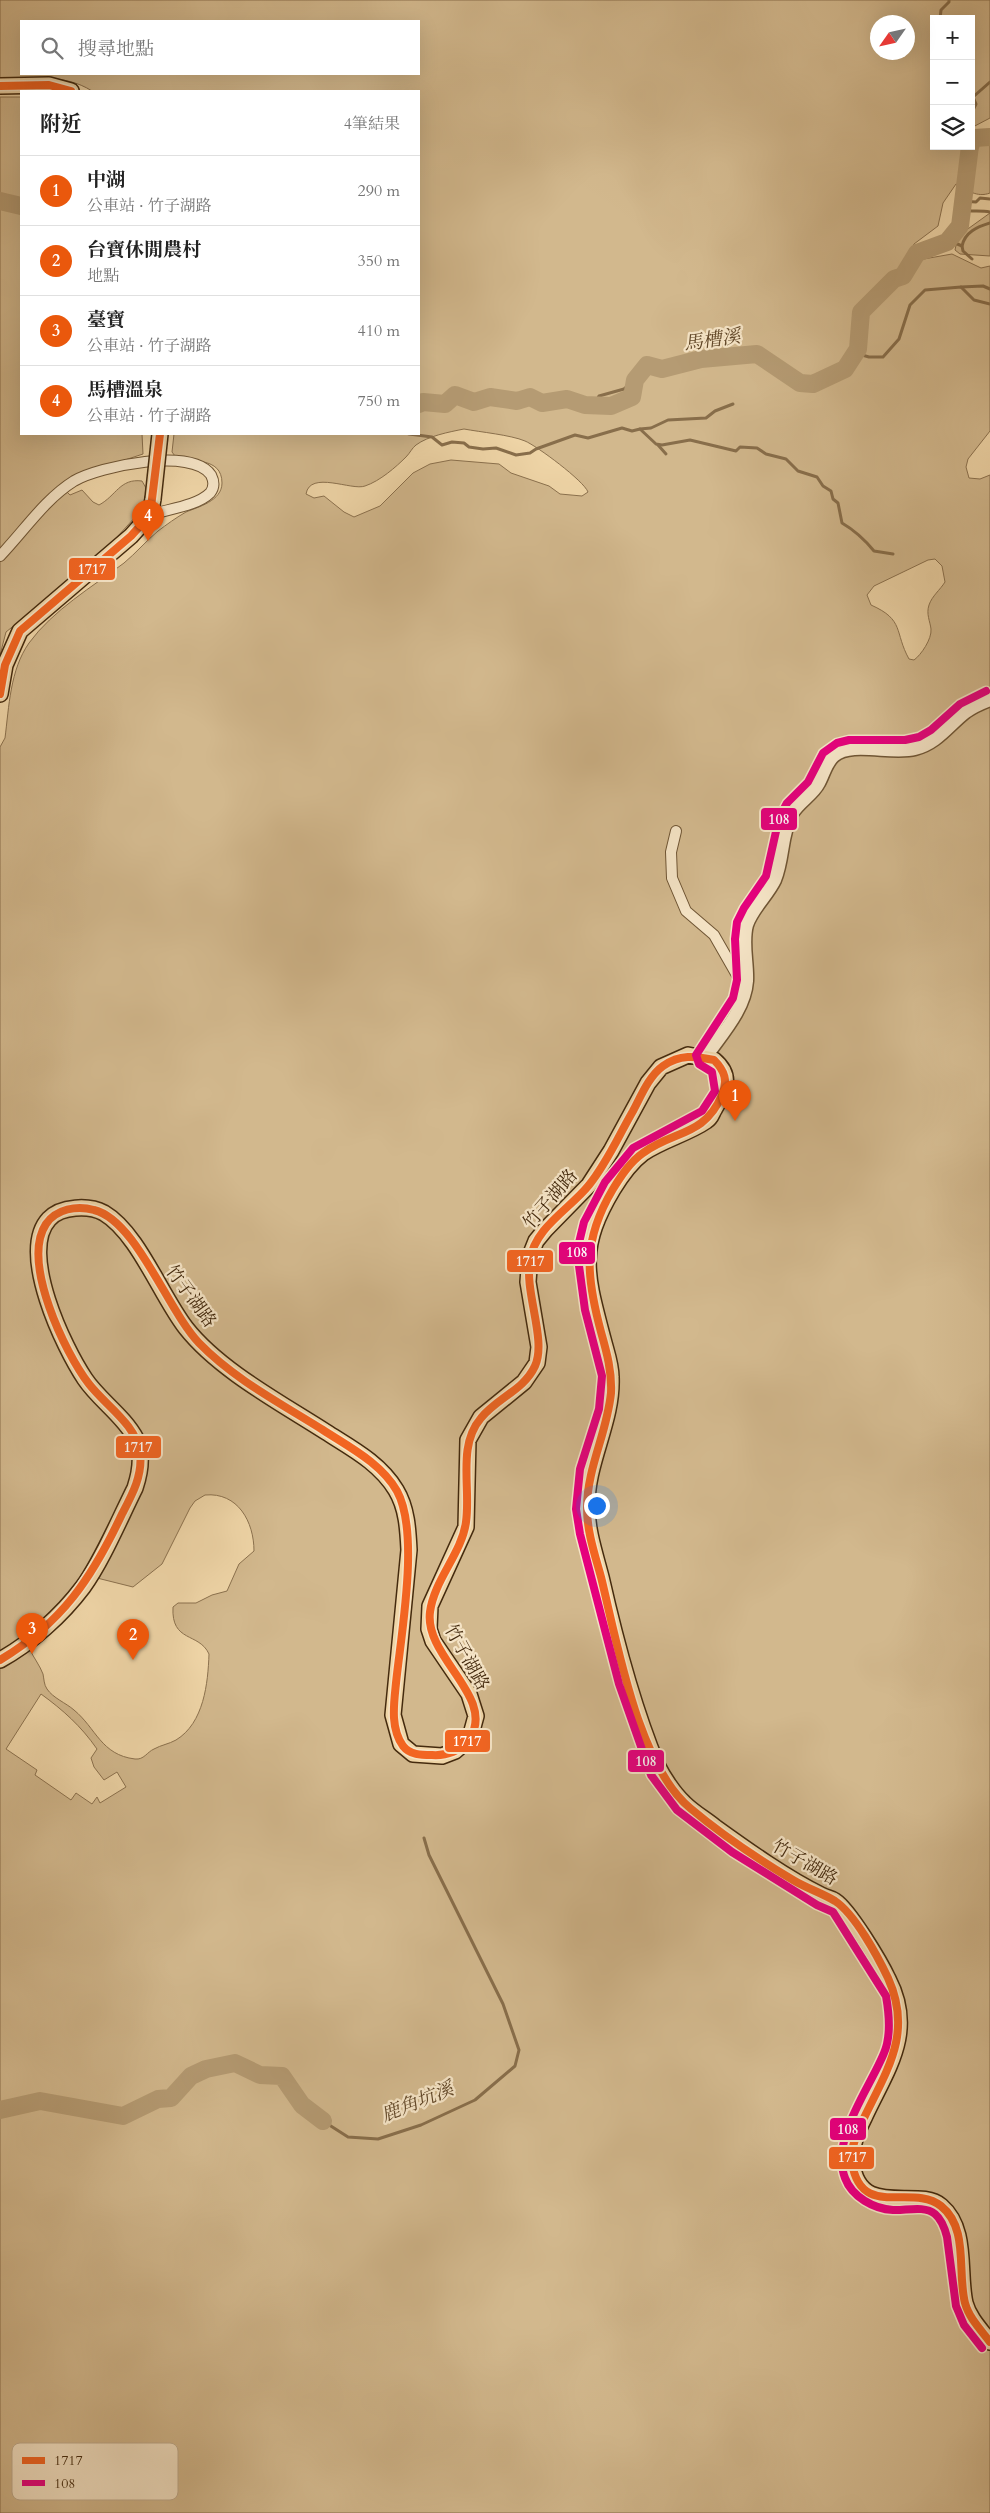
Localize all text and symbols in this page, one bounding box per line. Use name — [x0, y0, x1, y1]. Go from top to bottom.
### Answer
north arrow — [870, 15, 915, 60]
map controls — [930, 15, 975, 150]
button: + — [930, 15, 975, 60]
search box — [20, 20, 420, 75]
icon: search — [38, 34, 66, 62]
text: 搜尋地點 — [78, 36, 154, 62]
button: − — [930, 60, 975, 105]
button: layers — [930, 105, 975, 150]
text: 附近 — [40, 110, 82, 139]
text: 4筆結果 — [344, 113, 400, 135]
text: 中湖 — [87, 167, 125, 193]
text: 1 — [52, 180, 60, 202]
text: 290 m — [358, 180, 400, 202]
text: 公車站 · 竹子湖路 — [87, 195, 212, 217]
text: 台寶休閒農村 — [87, 237, 201, 263]
text: 2 — [52, 250, 60, 272]
text: 350 m — [358, 250, 400, 272]
text: 地點 — [87, 265, 119, 287]
text: 臺寶 — [87, 307, 125, 333]
text: 3 — [52, 320, 60, 342]
text: 410 m — [358, 320, 400, 342]
water label: 馬槽溪 — [682, 323, 744, 357]
text: 公車站 · 竹子湖路 — [87, 335, 212, 357]
text: 馬槽溫泉 — [87, 377, 163, 403]
text: 4 — [52, 390, 60, 412]
text: 750 m — [358, 390, 400, 412]
text: 公車站 · 竹子湖路 — [87, 405, 212, 427]
pin: 4 — [132, 500, 164, 541]
line badge: 1717 — [68, 557, 116, 581]
text: 1717 — [78, 560, 106, 579]
line badge: 108 — [760, 807, 798, 831]
text: 108 — [768, 810, 790, 829]
pin: 1 — [719, 1080, 751, 1121]
street label: 竹子湖路 — [517, 1164, 583, 1235]
line badge: 108 — [558, 1241, 596, 1265]
text: 108 — [566, 1243, 588, 1262]
line badge: 1717 — [506, 1249, 554, 1273]
text: 1717 — [516, 1252, 544, 1271]
street label: 竹子湖路 — [159, 1260, 222, 1333]
line badge: 1717 — [115, 1435, 162, 1459]
text: 1717 — [124, 1438, 152, 1457]
your location — [584, 1493, 610, 1519]
pin: 3 — [16, 1613, 48, 1654]
pin: 2 — [117, 1619, 149, 1660]
street label: 竹子湖路 — [438, 1620, 495, 1695]
line badge: 1717 — [444, 1729, 491, 1753]
text: 1717 — [453, 1732, 481, 1751]
line badge: 108 — [627, 1749, 665, 1773]
text: 108 — [635, 1752, 657, 1771]
street label: 竹子湖路 — [767, 1834, 842, 1891]
water label: 鹿角坑溪 — [377, 2075, 459, 2128]
line badge: 108 — [829, 2117, 867, 2141]
text: 108 — [837, 2120, 859, 2139]
line badge: 1717 — [828, 2146, 875, 2170]
text: 1717 — [838, 2148, 866, 2167]
legend — [12, 2443, 178, 2500]
text: 1717 — [54, 2451, 83, 2470]
text: 108 — [54, 2474, 76, 2493]

